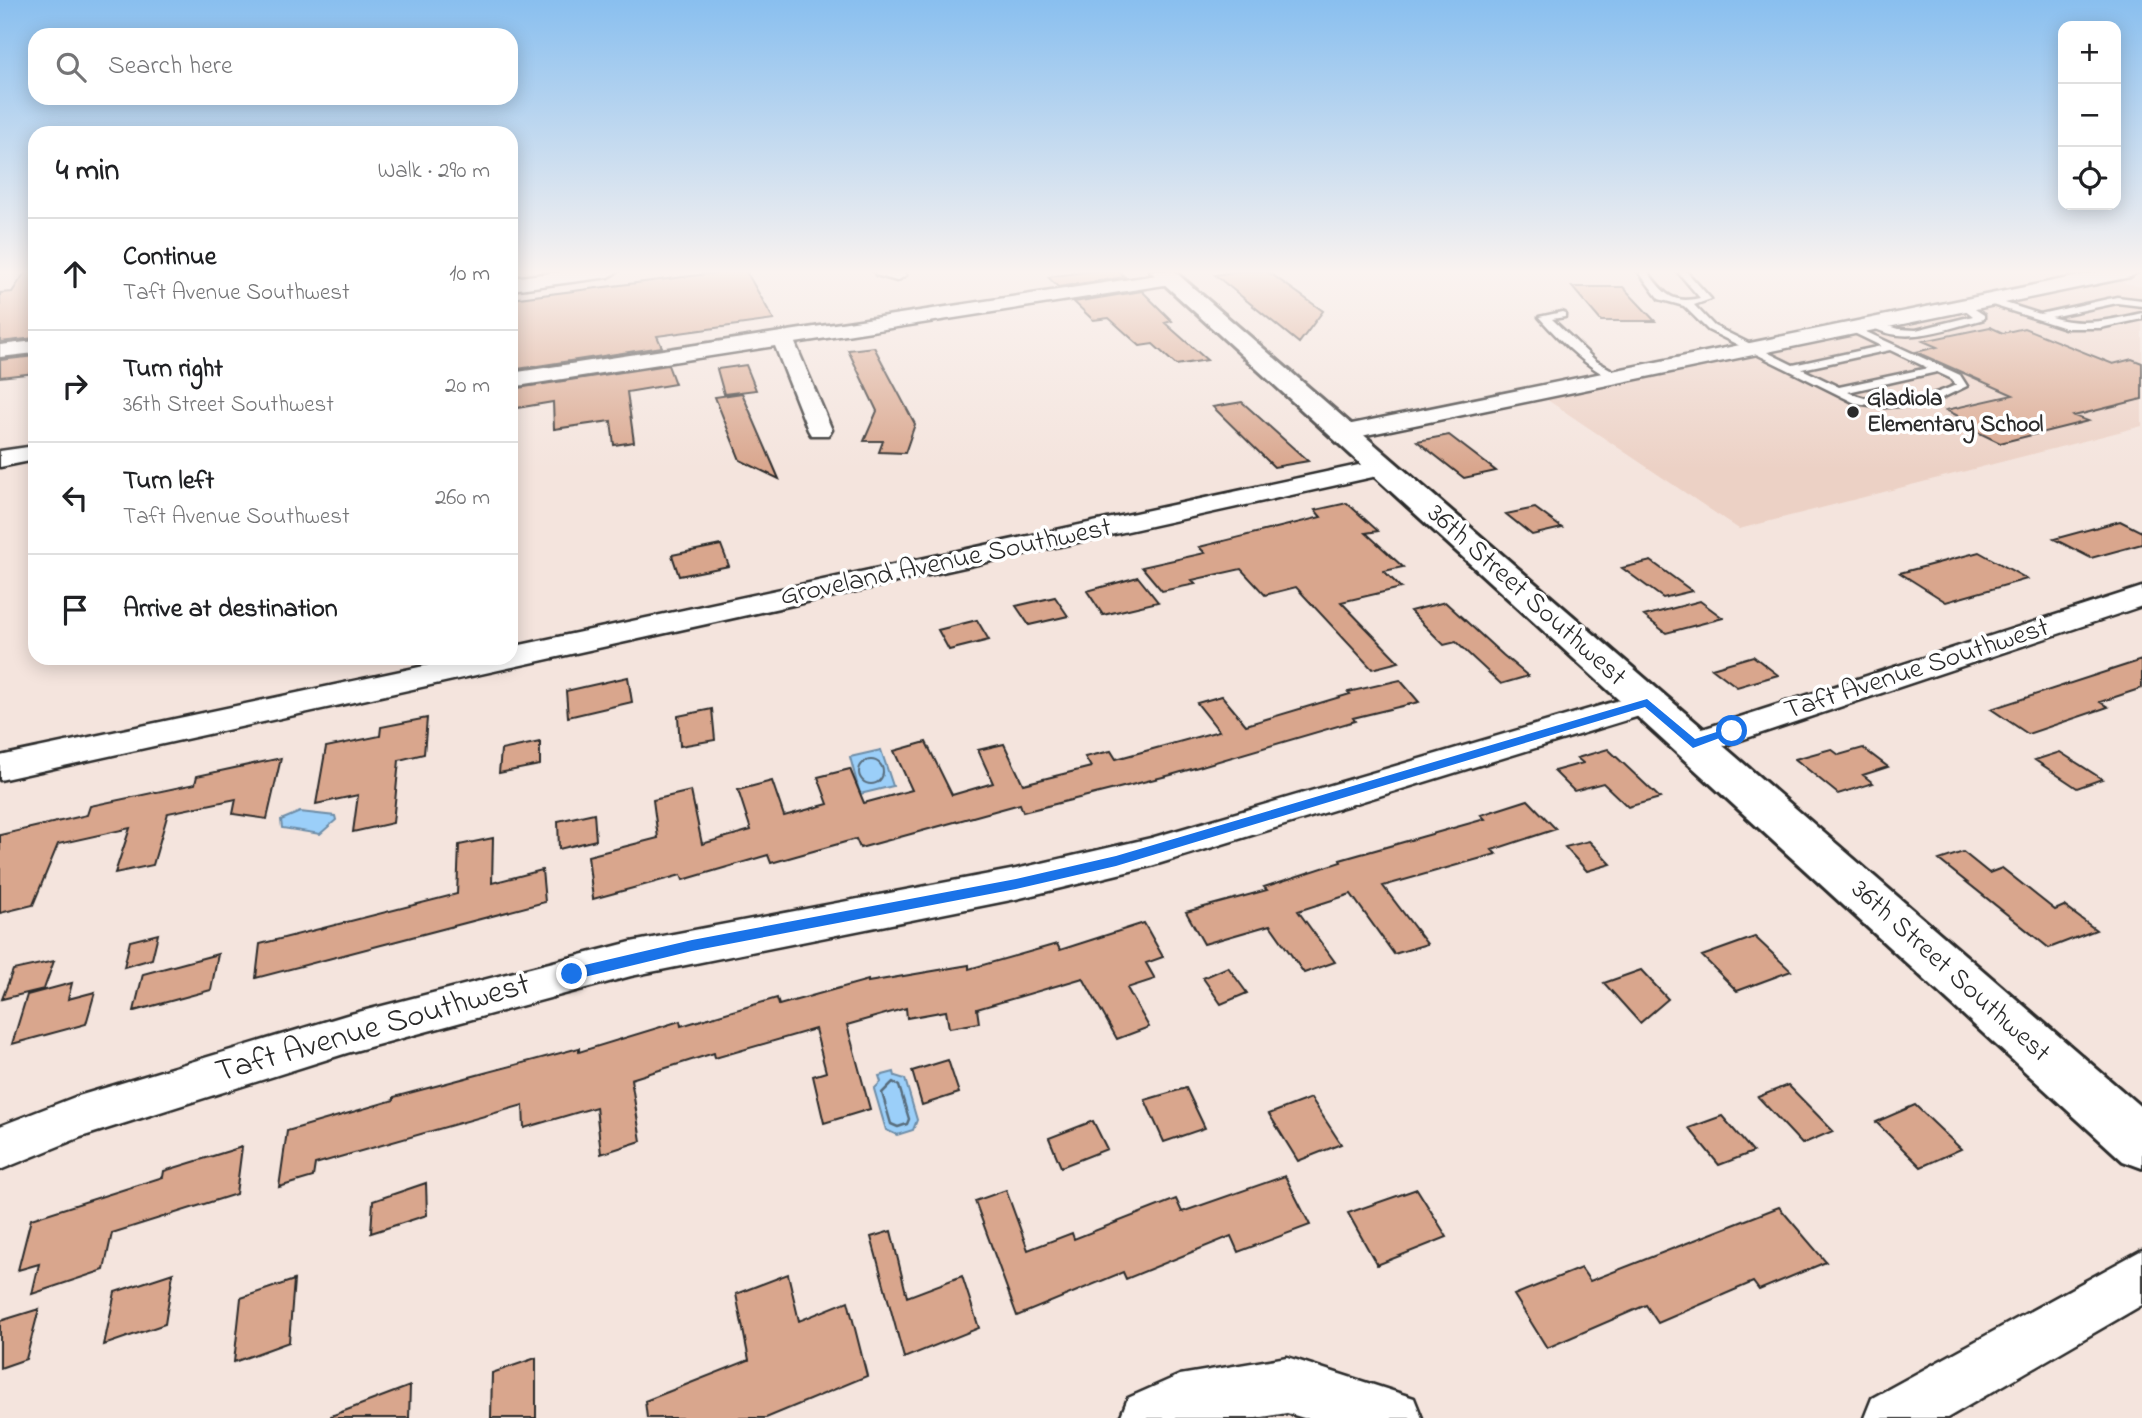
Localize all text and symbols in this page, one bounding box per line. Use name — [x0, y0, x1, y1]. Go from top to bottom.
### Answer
map controls — [2058, 21, 2121, 210]
button: + — [2058, 21, 2121, 84]
search box — [28, 28, 518, 105]
icon: search — [52, 48, 90, 86]
text: Search here — [108, 48, 233, 86]
button: − — [2058, 84, 2121, 147]
button: locate — [2058, 147, 2121, 210]
text: 4 min — [56, 150, 119, 194]
text: Walk · 290 m — [378, 155, 490, 188]
text: Continue — [123, 239, 216, 277]
icon: ahead — [56, 255, 94, 293]
text: 10 m — [449, 258, 490, 291]
text: Taft Avenue Southwest — [123, 277, 350, 310]
text: Turn right — [123, 351, 223, 389]
icon: right — [56, 367, 94, 405]
text: 20 m — [445, 370, 490, 403]
place label: Gladiola Elementary School — [1867, 383, 2044, 444]
text: 36th Street Southwest — [123, 389, 334, 422]
marker: Gladiola Elementary School — [1845, 404, 1861, 420]
text: Turn left — [123, 463, 214, 501]
icon: left — [56, 479, 94, 517]
text: 260 m — [435, 482, 490, 515]
street label: 36th Street Southwest — [1417, 495, 1635, 697]
text: Taft Avenue Southwest — [123, 501, 350, 534]
street label: Groveland Avenue Southwest — [777, 508, 1115, 618]
icon: arrive — [56, 591, 94, 629]
text: Arrive at destination — [123, 591, 338, 629]
street label: Taft Avenue Southwest — [1779, 608, 2055, 732]
route start — [1716, 715, 1747, 746]
street label: 36th Street Southwest — [1841, 871, 2059, 1073]
route end — [556, 958, 587, 989]
street label: Taft Avenue Southwest — [210, 961, 536, 1097]

